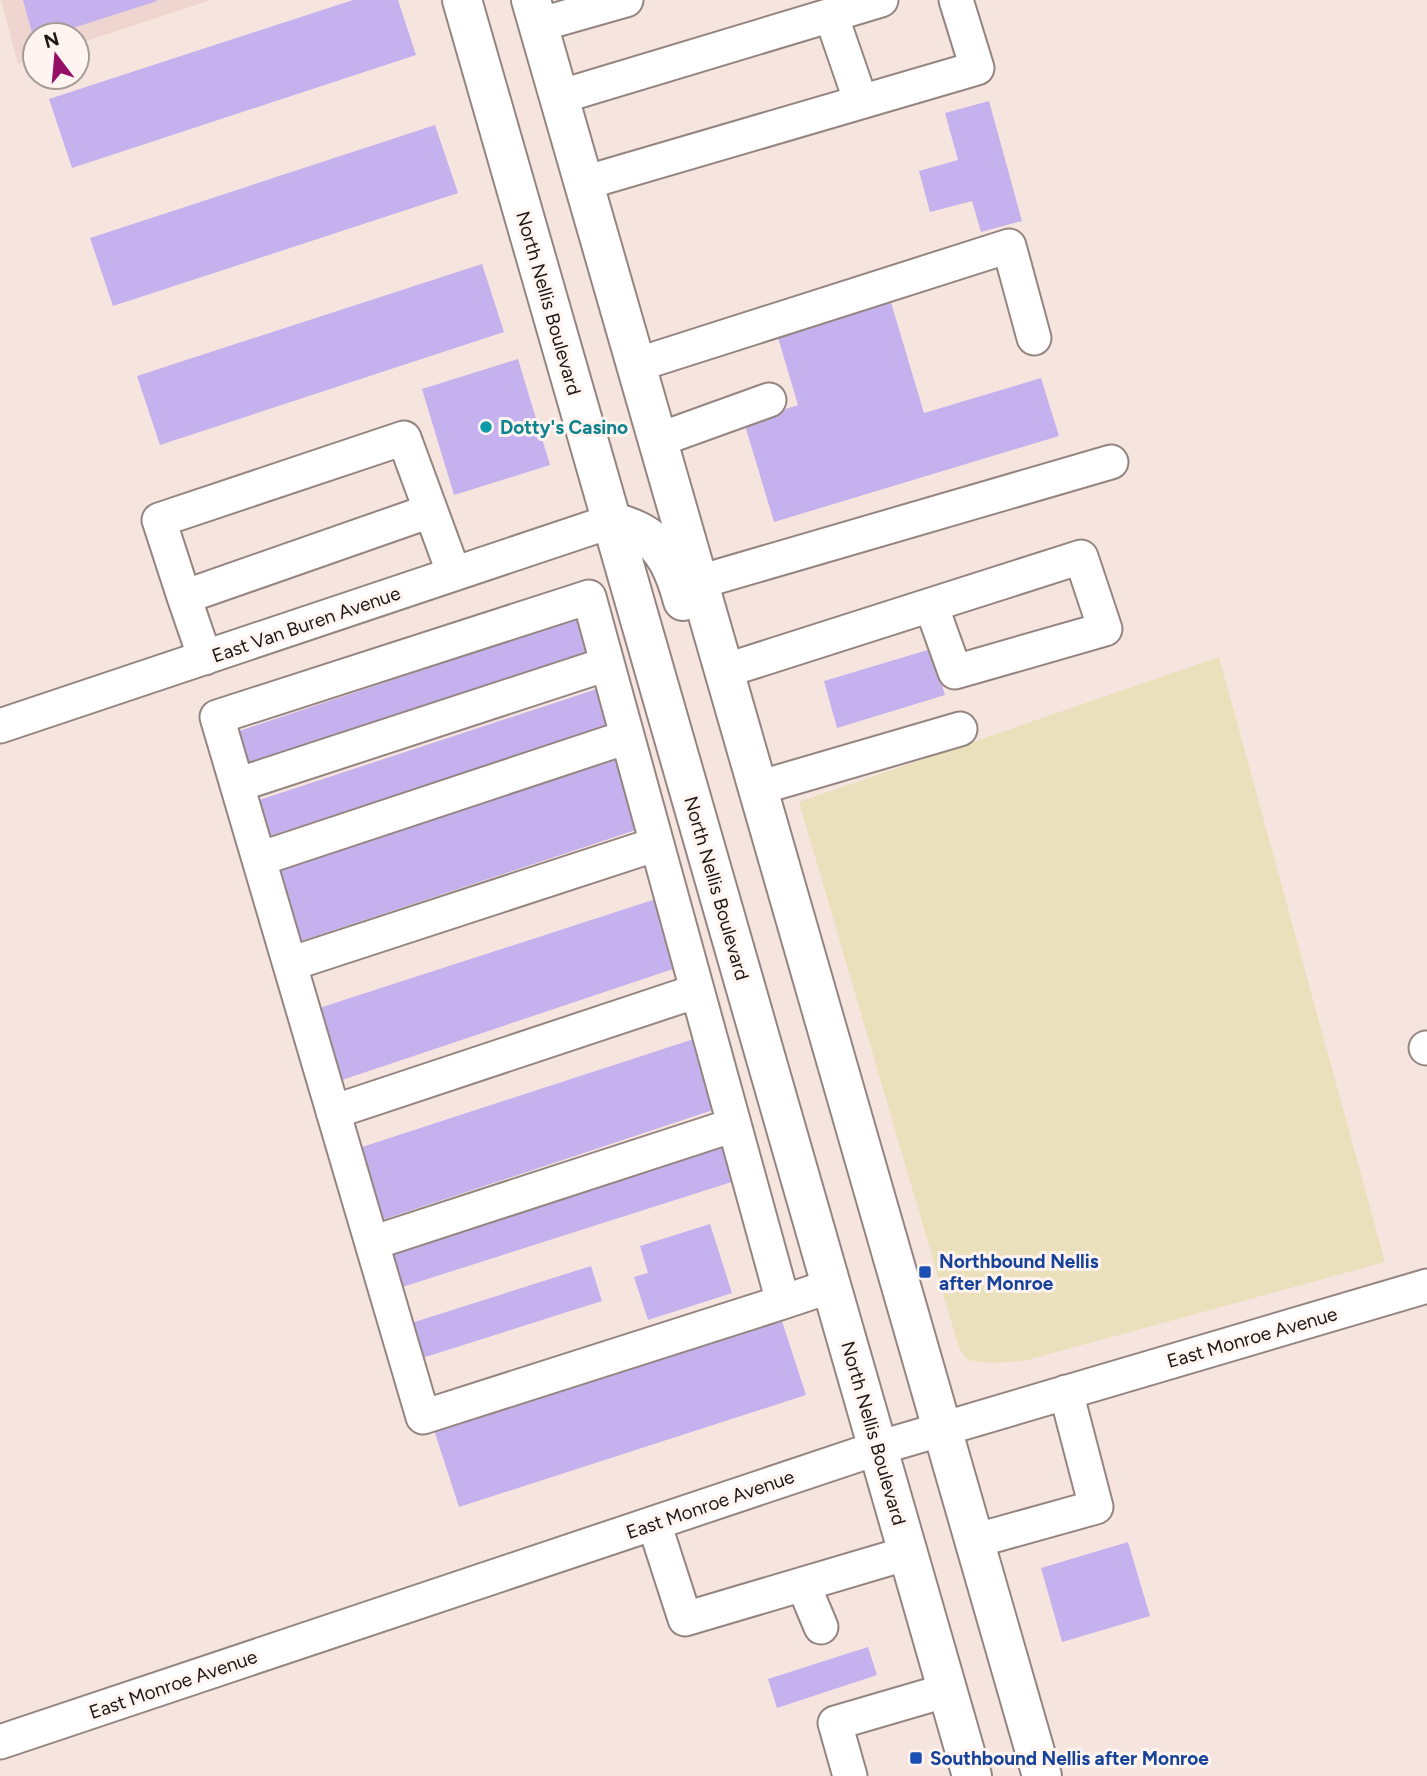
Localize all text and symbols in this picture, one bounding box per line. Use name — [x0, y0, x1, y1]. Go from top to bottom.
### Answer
north arrow — [21, 21, 91, 91]
text: N — [41, 27, 62, 53]
street label: North Nellis Boulevard — [511, 208, 586, 398]
place label: Dotty's Casino — [500, 416, 628, 439]
marker: Dotty's Casino — [478, 419, 494, 435]
street label: East Van Buren Avenue — [209, 581, 403, 668]
street label: North Nellis Boulevard — [679, 793, 754, 983]
place label: Northbound Nellis after Monroe — [939, 1250, 1099, 1295]
marker: Northbound Nellis after Monroe — [917, 1264, 933, 1280]
street label: East Monroe Avenue — [1164, 1302, 1340, 1373]
street label: North Nellis Boulevard — [836, 1338, 911, 1528]
street label: East Monroe Avenue — [623, 1465, 797, 1544]
street label: East Monroe Avenue — [86, 1645, 260, 1724]
place label: Southbound Nellis after Monroe — [930, 1747, 1209, 1770]
marker: Southbound Nellis after Monroe — [908, 1750, 924, 1766]

